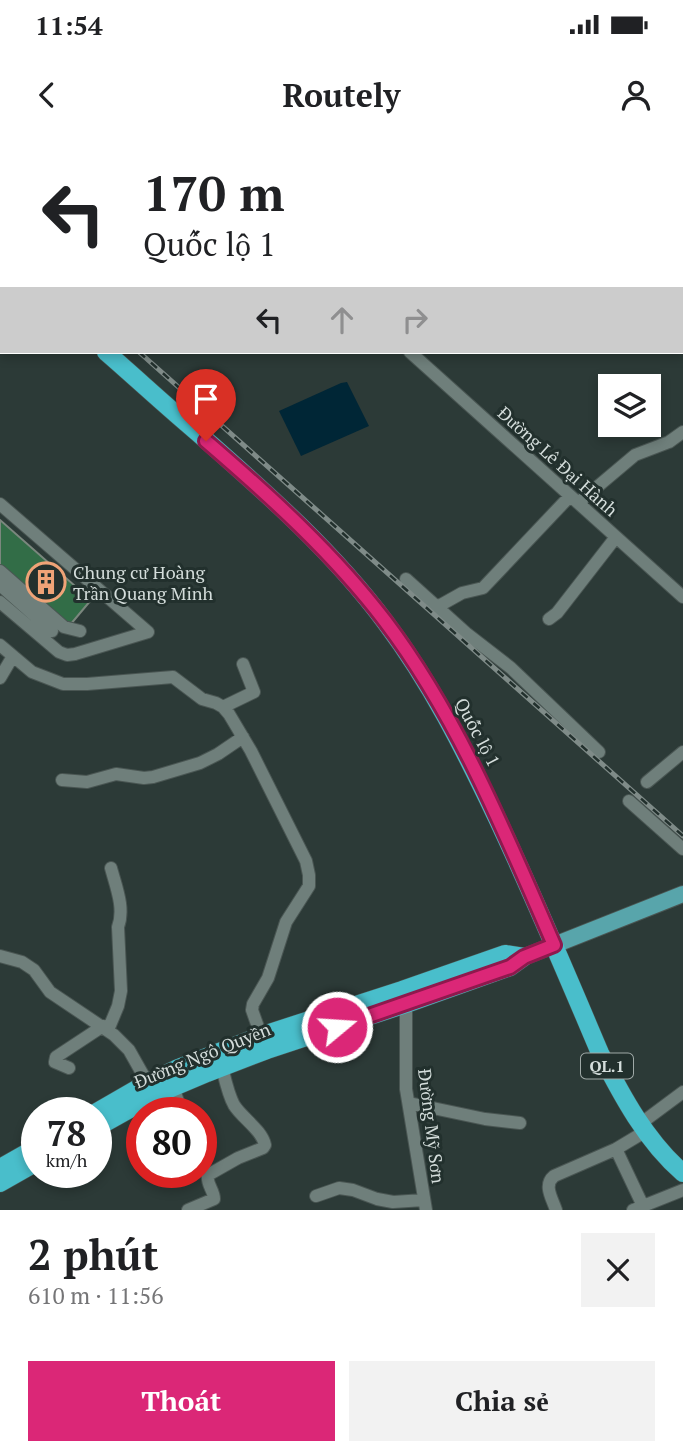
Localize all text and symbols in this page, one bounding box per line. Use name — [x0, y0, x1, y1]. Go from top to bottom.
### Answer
text: 11:54 — [35, 8, 103, 42]
text: Routely — [283, 74, 400, 116]
icon: back — [28, 76, 66, 114]
icon: person — [617, 76, 655, 114]
text: 170 m — [143, 160, 285, 225]
icon: left — [28, 168, 119, 259]
text: Quốc lộ 1 — [143, 223, 276, 265]
icon: left — [250, 301, 288, 339]
icon: ahead — [323, 301, 361, 339]
icon: right — [396, 301, 434, 339]
pin — [176, 369, 236, 441]
map controls — [598, 374, 661, 437]
button: layers — [598, 374, 661, 437]
icon: arrive — [187, 380, 225, 418]
street label: Đường Lê Đại Hành — [493, 401, 624, 522]
place label: Chung cư Hoàng Trần Quang Minh — [73, 560, 214, 605]
building icon: Chung cư Hoàng Trần Quang Minh — [25, 561, 67, 603]
street label: Quốc lộ 1 — [450, 693, 506, 771]
position arrow — [300, 990, 374, 1064]
street label: Đường Ngô Quyền — [130, 1017, 274, 1093]
road number: QL.1 — [581, 1054, 633, 1078]
street label: Đường Mỹ Sơn — [413, 1067, 451, 1185]
speed limit sign: 80 — [126, 1097, 217, 1188]
text: 78 — [47, 1110, 86, 1156]
text: km/h — [46, 1148, 87, 1172]
text: 2 phút — [28, 1226, 158, 1282]
button: close — [581, 1233, 655, 1307]
text: 610 m · 11:56 — [28, 1280, 163, 1311]
button: Thoát — [28, 1361, 335, 1441]
button: Chia sẻ — [349, 1361, 655, 1441]

